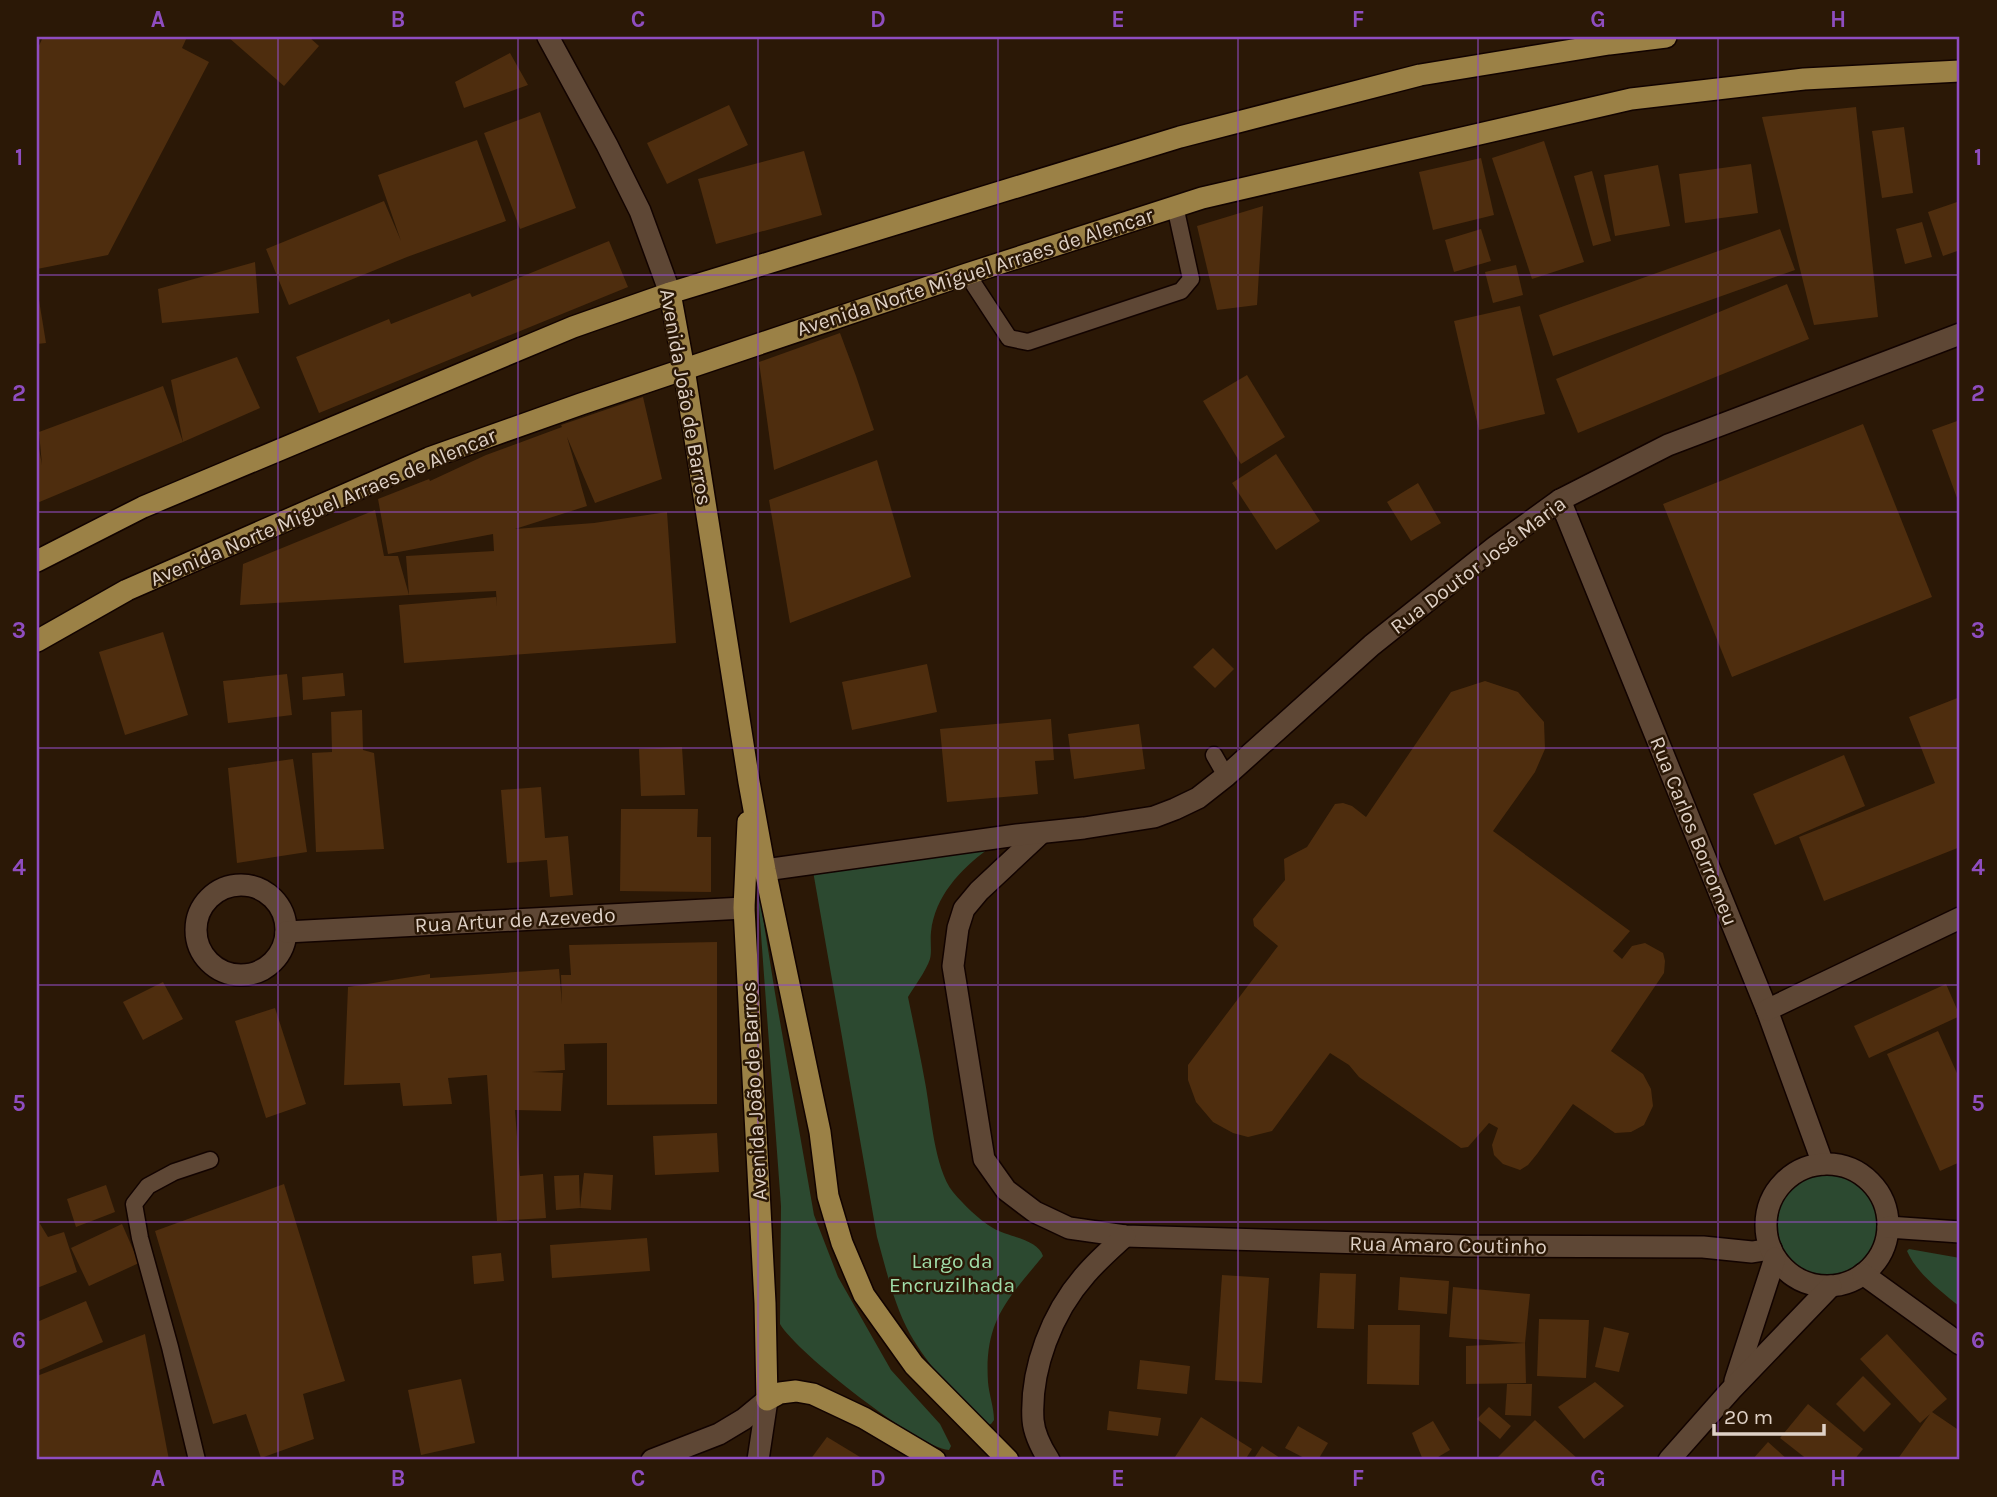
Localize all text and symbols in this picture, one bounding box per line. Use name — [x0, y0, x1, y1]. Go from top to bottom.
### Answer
text: A — [151, 6, 165, 33]
text: B — [391, 6, 405, 33]
text: C — [631, 6, 645, 33]
text: D — [870, 6, 886, 33]
text: E — [1111, 6, 1125, 33]
text: F — [1352, 6, 1364, 33]
text: G — [1590, 6, 1606, 33]
text: H — [1830, 6, 1846, 33]
text: 1 — [15, 144, 23, 171]
text: 1 — [1974, 144, 1982, 171]
street label: Avenida Norte Miguel Arraes de Alencar — [794, 203, 1157, 341]
street label: Avenida João de Barros — [655, 287, 717, 507]
text: 2 — [12, 380, 26, 407]
text: 2 — [1971, 380, 1985, 407]
street label: Avenida Norte Miguel Arraes de Alencar — [146, 423, 500, 591]
street label: Rua Doutor José Maria — [1385, 491, 1571, 639]
text: 3 — [12, 617, 26, 644]
text: 3 — [1971, 617, 1985, 644]
street label: Rua Carlos Borromeu — [1645, 733, 1743, 929]
text: 4 — [12, 854, 26, 881]
text: 4 — [1971, 854, 1985, 881]
street label: Rua Artur de Azevedo — [414, 903, 616, 937]
street label: Avenida João de Barros — [736, 981, 772, 1201]
text: 5 — [12, 1090, 26, 1117]
text: 5 — [1971, 1090, 1985, 1117]
street label: Rua Amaro Coutinho — [1349, 1231, 1547, 1259]
park label: Largo da Encruzilhada — [889, 1249, 1015, 1297]
text: 6 — [12, 1327, 26, 1354]
text: 6 — [1971, 1327, 1985, 1354]
scale bar — [1714, 1392, 1824, 1436]
text: 20 m — [1724, 1405, 1773, 1429]
text: A — [151, 1465, 165, 1492]
text: B — [391, 1465, 405, 1492]
text: C — [631, 1465, 645, 1492]
text: D — [870, 1465, 886, 1492]
text: E — [1111, 1465, 1125, 1492]
text: F — [1352, 1465, 1364, 1492]
text: G — [1590, 1465, 1606, 1492]
text: H — [1830, 1465, 1846, 1492]

